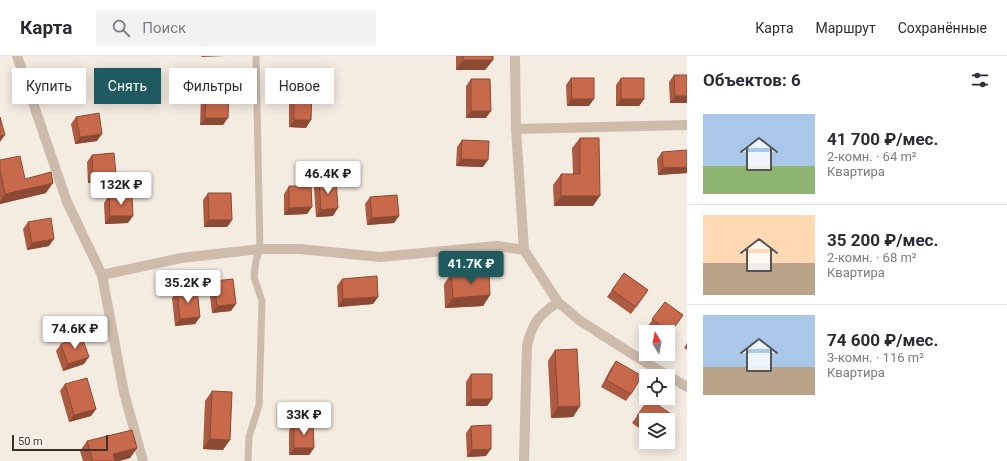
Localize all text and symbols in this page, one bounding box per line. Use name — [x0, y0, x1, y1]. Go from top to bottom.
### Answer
search box — [96, 10, 376, 46]
text: Карта — [20, 16, 72, 39]
icon: search — [110, 17, 132, 39]
text: Поиск — [142, 19, 186, 37]
text: Карта — [755, 20, 794, 36]
text: Маршрут — [816, 20, 876, 36]
text: Сохранённые — [898, 20, 987, 36]
chip: Купить — [12, 68, 86, 104]
chip: Снять — [94, 68, 161, 104]
chip: Фильтры — [169, 68, 257, 104]
chip: Новое — [265, 68, 334, 104]
icon: filters — [969, 69, 991, 91]
text: Объектов: 6 — [703, 70, 801, 90]
text: 41 700 ₽/мес. — [827, 129, 938, 149]
icon: home — [735, 130, 783, 178]
text: 2-комн. · 64 m² — [827, 149, 917, 164]
pin: 46.4K ₽ — [291, 161, 365, 195]
text: Квартира — [827, 164, 885, 179]
text: 46.4K ₽ — [305, 166, 351, 181]
pin: 132K ₽ — [88, 172, 154, 206]
text: 132K ₽ — [99, 177, 143, 192]
text: 35 200 ₽/мес. — [827, 230, 938, 250]
icon: home — [735, 231, 783, 279]
text: 2-комн. · 68 m² — [827, 250, 917, 265]
pin: 41.7K ₽ — [434, 251, 508, 285]
text: 41.7K ₽ — [448, 256, 494, 271]
text: Квартира — [827, 265, 885, 280]
pin: 35.2K ₽ — [151, 270, 225, 304]
text: 35.2K ₽ — [165, 275, 211, 290]
pin: 74.6K ₽ — [38, 316, 112, 350]
text: 74.6K ₽ — [52, 321, 98, 336]
north arrow — [639, 325, 675, 361]
map controls — [639, 325, 675, 449]
text: 74 600 ₽/мес. — [827, 330, 938, 350]
icon: home — [735, 331, 783, 379]
text: 3-комн. · 116 m² — [827, 350, 924, 365]
text: Квартира — [827, 365, 885, 380]
button: locate — [639, 369, 675, 405]
pin: 33K ₽ — [276, 402, 332, 436]
text: 33K ₽ — [286, 407, 322, 422]
button: layers — [639, 413, 675, 449]
scale bar — [12, 433, 108, 452]
text: 50 m — [18, 435, 43, 448]

